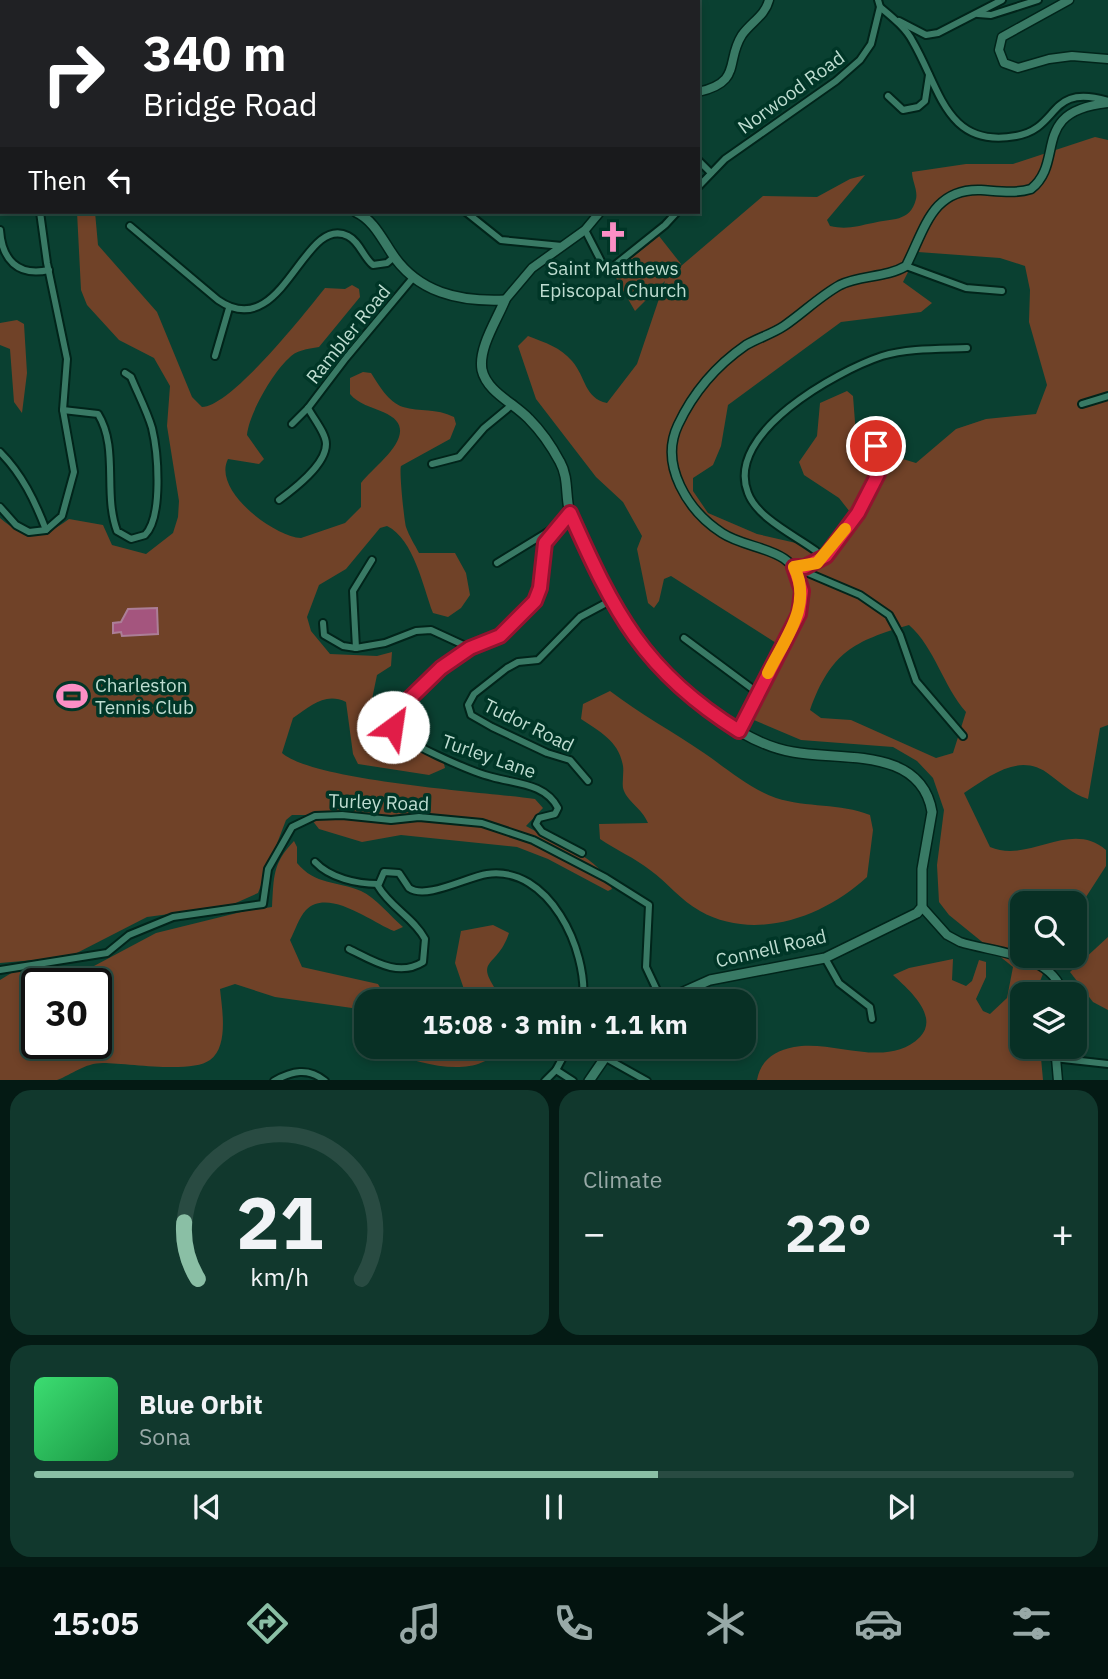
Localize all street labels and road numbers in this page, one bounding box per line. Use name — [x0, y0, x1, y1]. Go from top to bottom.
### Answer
street label: Norwood Road — [733, 45, 849, 139]
street label: Rambler Road — [301, 280, 395, 388]
street label: Tudor Road — [480, 693, 578, 757]
street label: Turley Lane — [439, 729, 539, 783]
street label: Turley Road — [328, 788, 430, 816]
street label: Connell Road — [713, 924, 829, 972]

